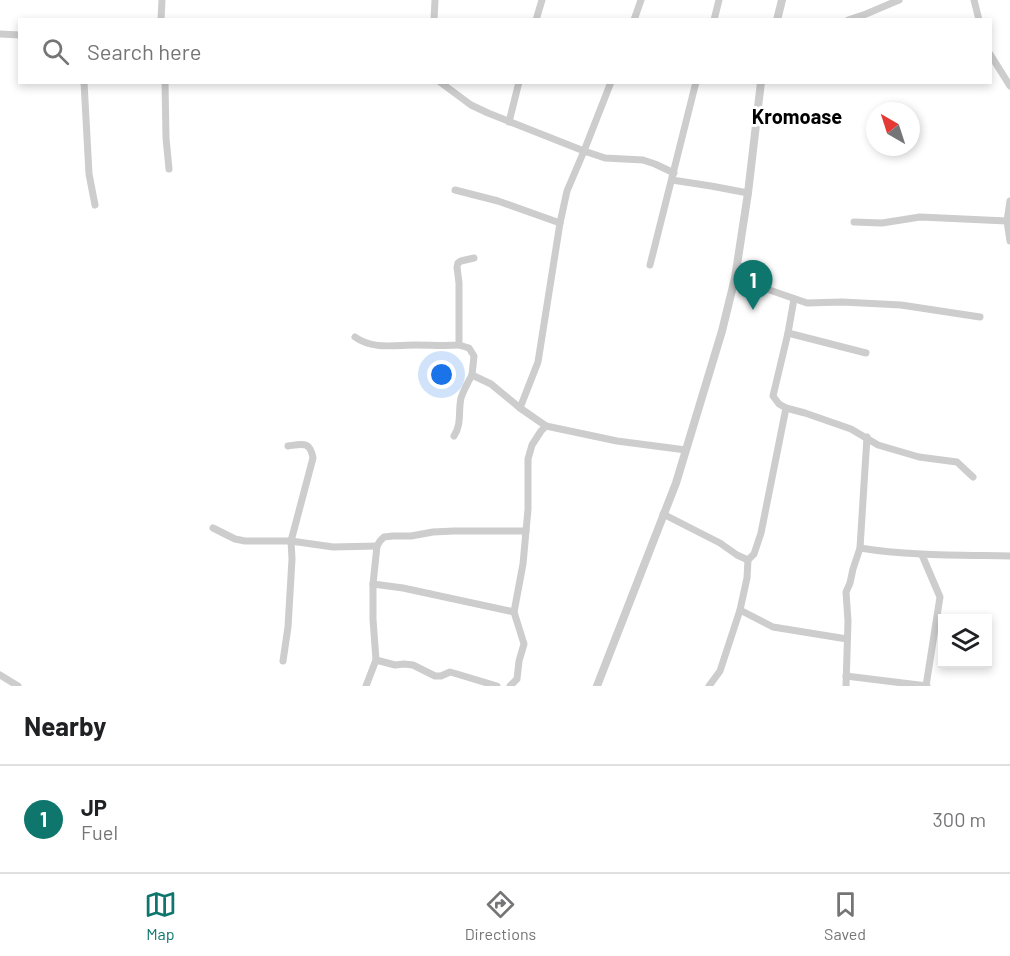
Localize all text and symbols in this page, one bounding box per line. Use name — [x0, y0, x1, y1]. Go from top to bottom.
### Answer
search box — [18, 18, 992, 84]
icon: search — [39, 35, 72, 68]
text: Search here — [87, 38, 201, 64]
north arrow — [866, 102, 920, 156]
district label: Kromoase — [752, 104, 842, 128]
pin: 1 — [734, 260, 772, 310]
your location — [427, 360, 456, 389]
map controls — [938, 614, 992, 668]
button: layers — [938, 614, 992, 668]
text: Nearby — [24, 710, 106, 741]
text: JP — [81, 794, 107, 820]
text: 1 — [40, 807, 47, 831]
text: 300 m — [933, 807, 986, 831]
text: Fuel — [81, 820, 118, 844]
tab: Map — [144, 888, 177, 943]
tab: Directions — [465, 888, 536, 943]
tab: Saved — [824, 888, 866, 943]

